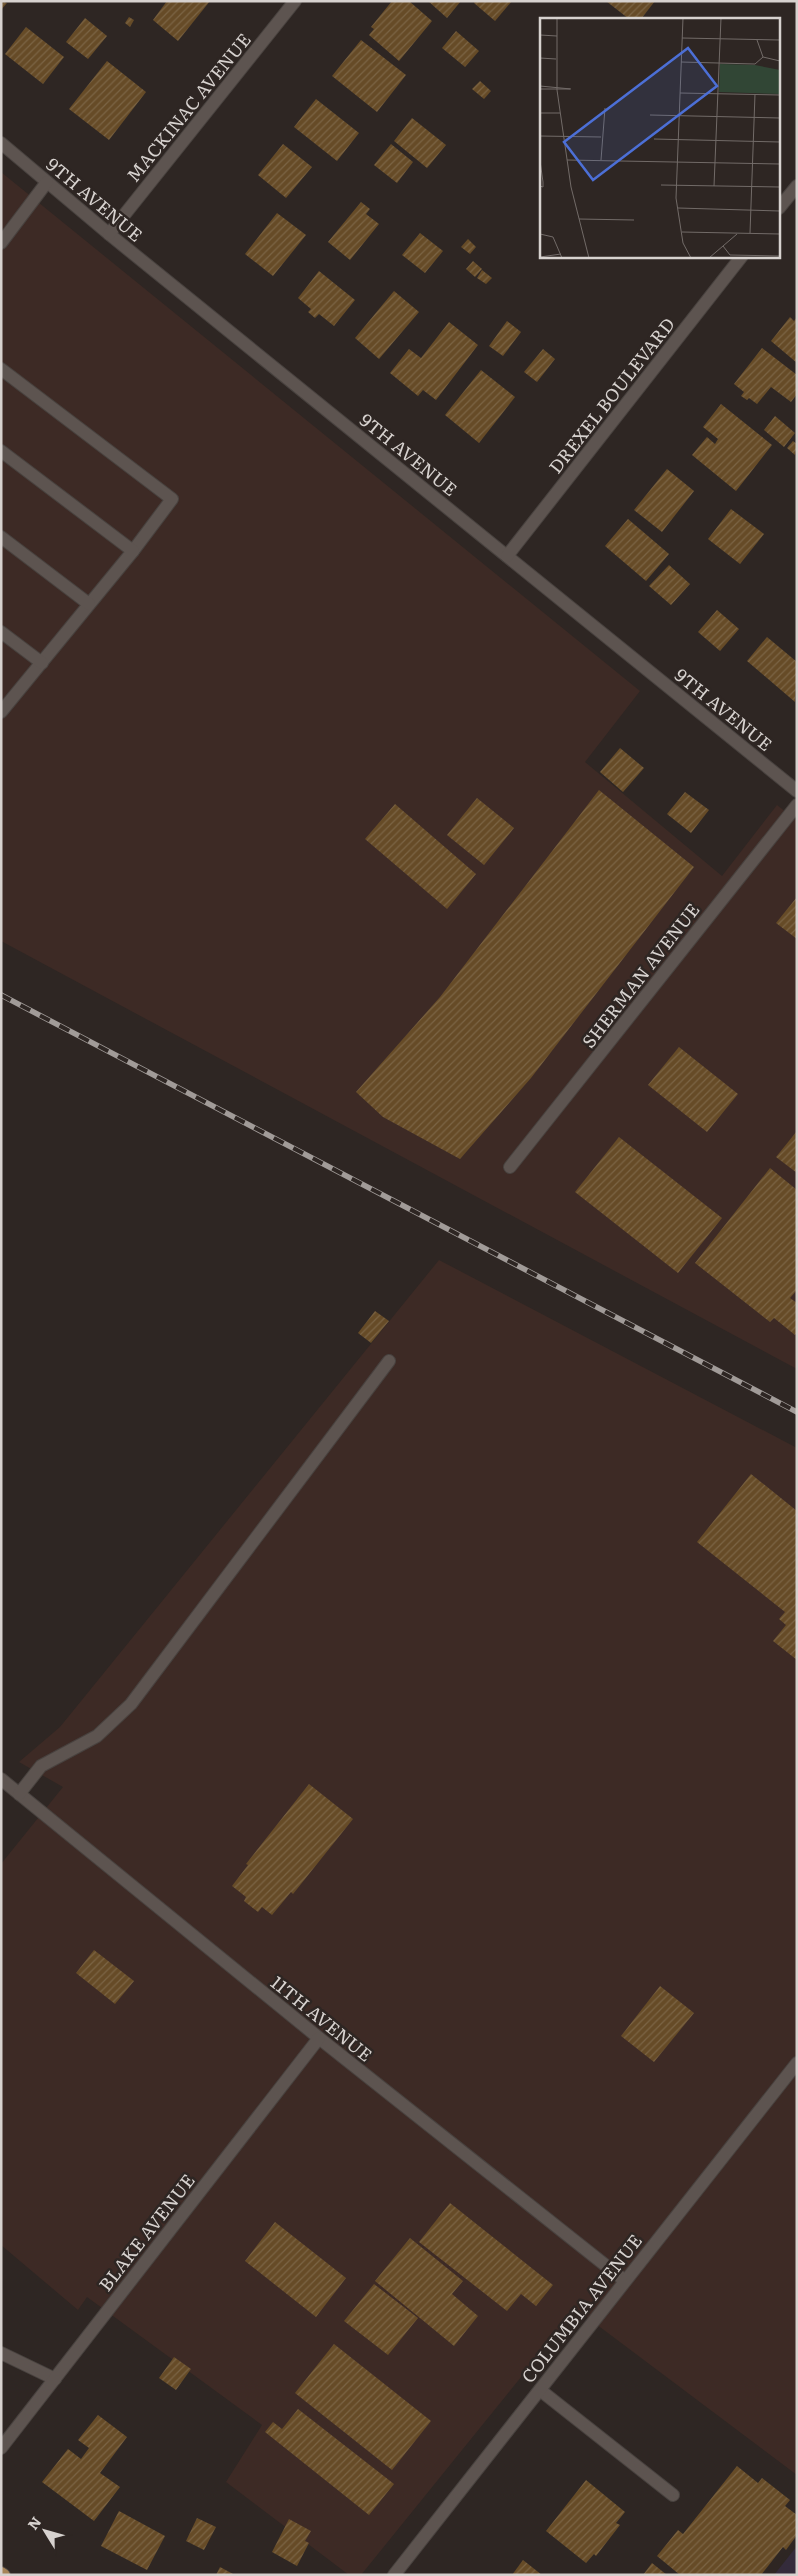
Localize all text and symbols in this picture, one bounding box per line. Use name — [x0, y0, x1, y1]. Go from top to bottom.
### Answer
inset map — [540, 18, 780, 258]
street label: MACKINAC AVENUE — [119, 27, 257, 187]
street label: 9TH AVENUE — [41, 151, 149, 247]
street label: DREXEL BOULEVARD — [541, 311, 681, 479]
street label: 9TH AVENUE — [354, 406, 464, 502]
street label: 9TH AVENUE — [669, 661, 779, 757]
street label: SHERMAN AVENUE — [575, 897, 705, 1053]
street label: 11TH AVENUE — [265, 1969, 379, 2067]
street label: BLAKE AVENUE — [92, 2168, 200, 2296]
street label: COLUMBIA AVENUE — [514, 2228, 648, 2388]
north arrow — [20, 2506, 70, 2556]
text: N — [22, 2512, 45, 2533]

